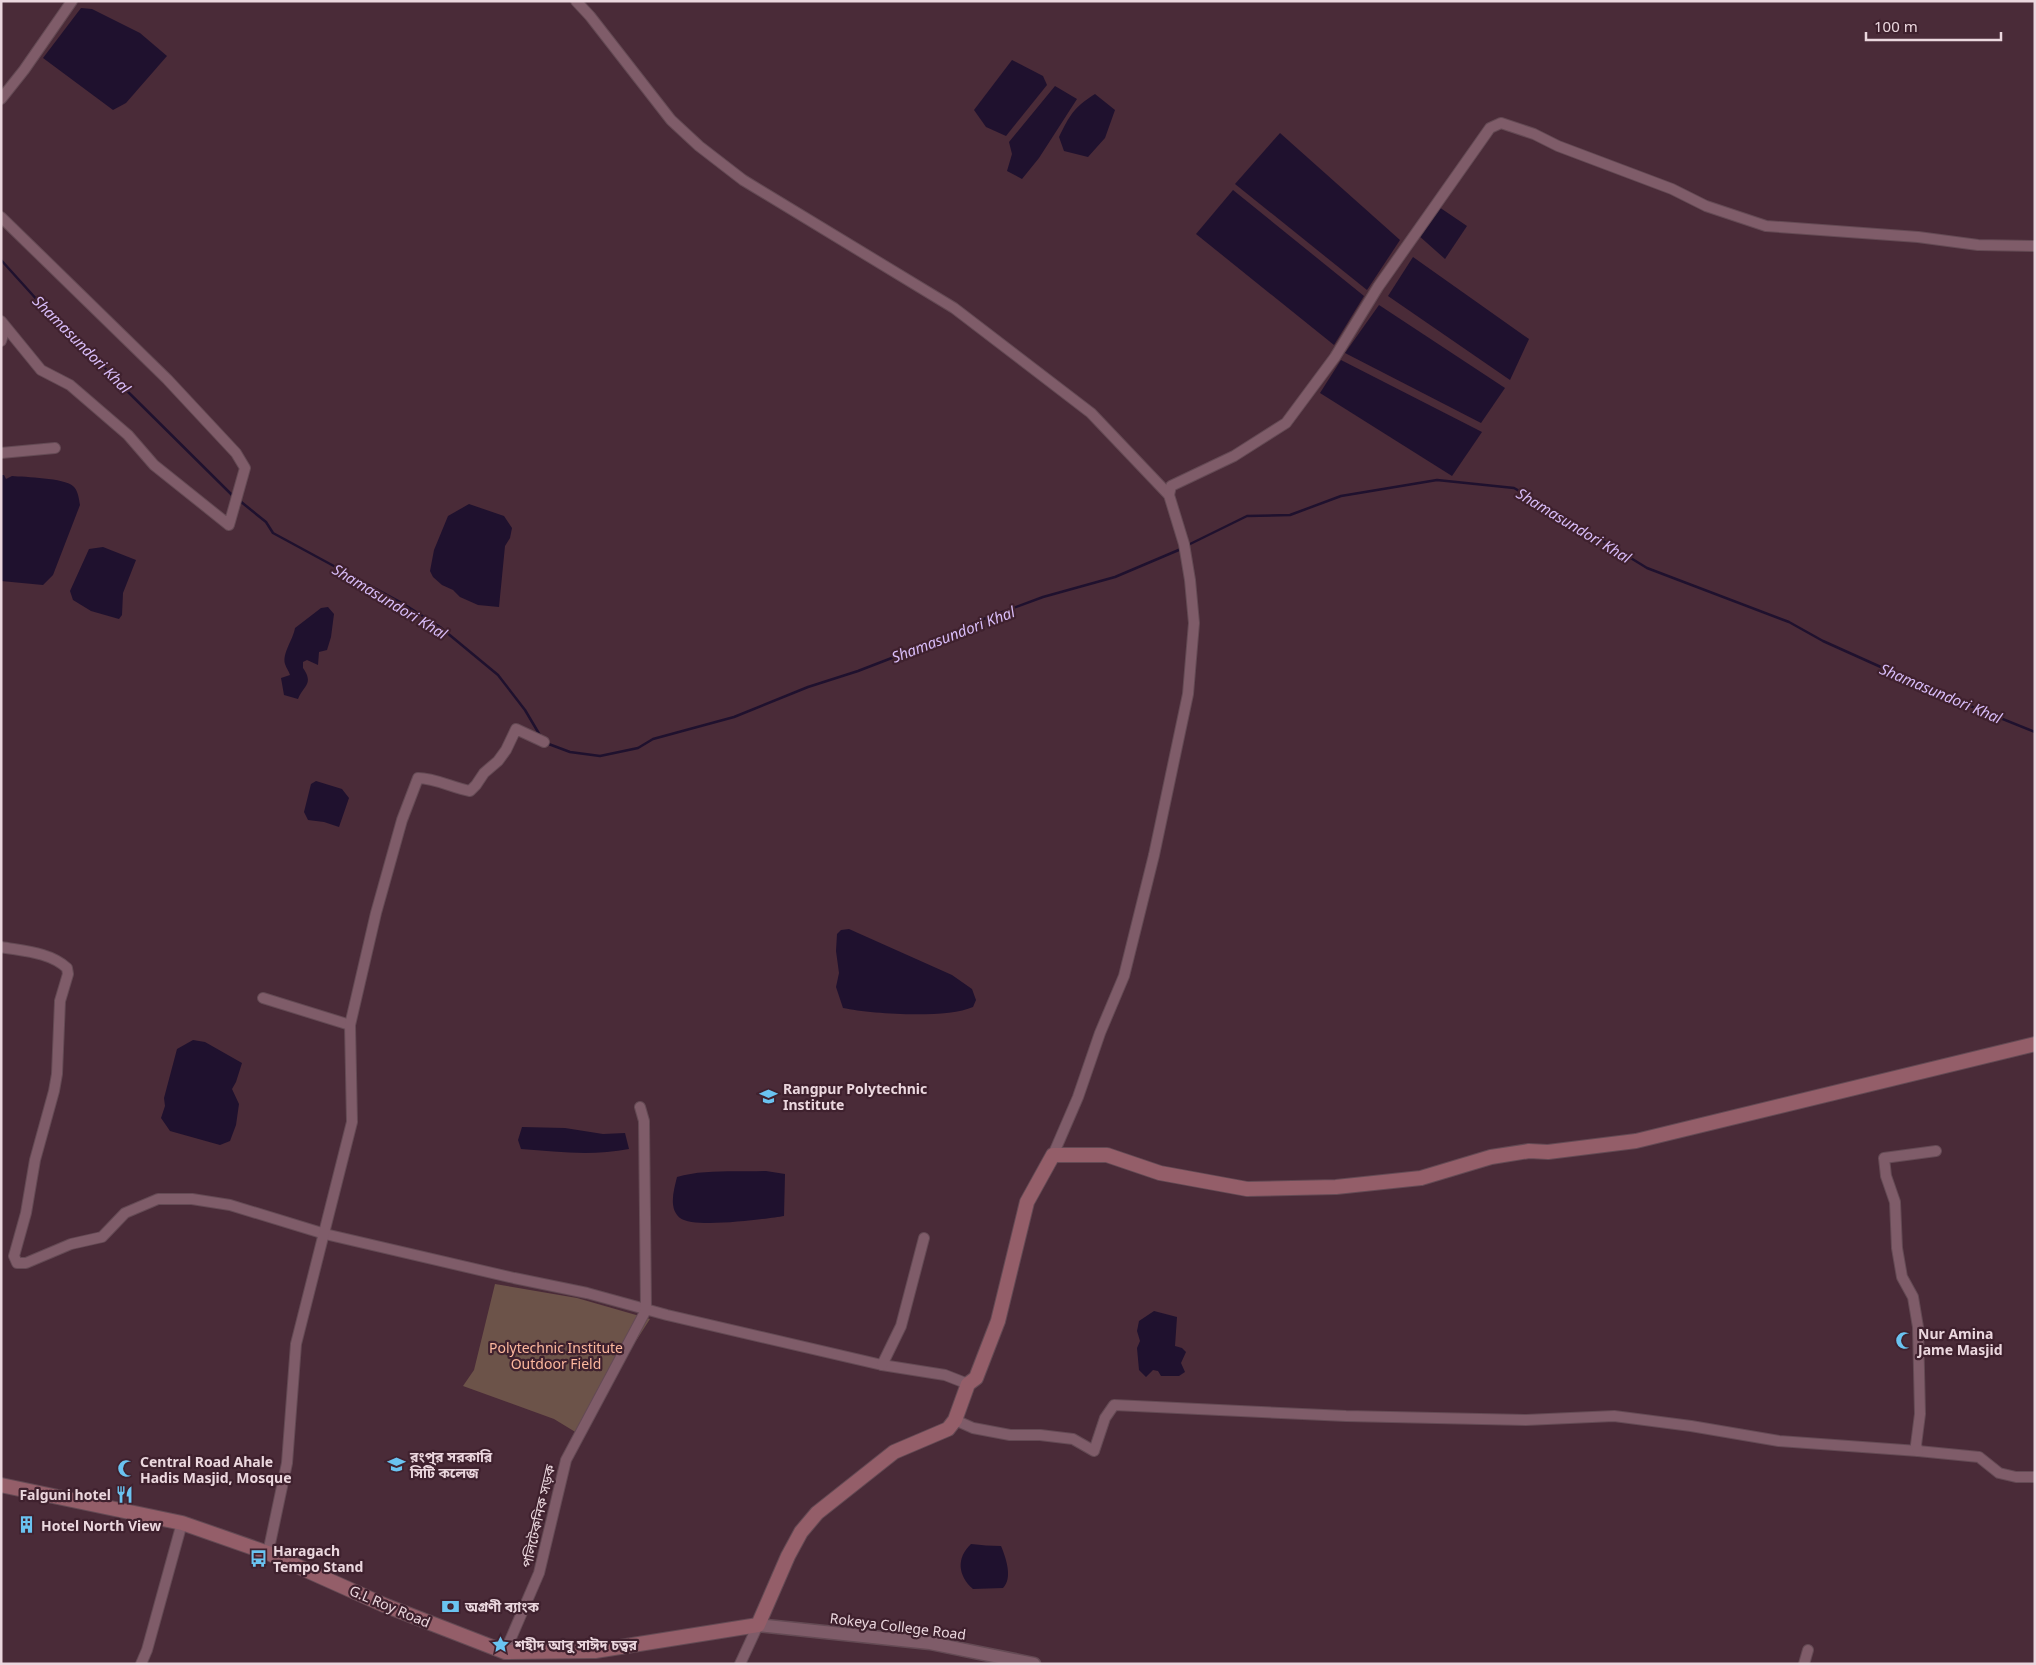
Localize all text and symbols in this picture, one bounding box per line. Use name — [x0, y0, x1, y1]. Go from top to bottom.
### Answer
scale bar — [1866, 10, 2001, 42]
text: 100 m — [1874, 16, 1918, 36]
water label: Shamasundori Khal — [29, 291, 136, 398]
water label: Shamasundori Khal — [1513, 483, 1636, 568]
water label: Shamasundori Khal — [329, 559, 452, 644]
water label: Shamasundori Khal — [888, 601, 1019, 667]
water label: Shamasundori Khal — [1877, 658, 2006, 728]
place label: Rangpur Polytechnic Institute — [783, 1079, 927, 1114]
school or university icon: Rangpur Polytechnic Institute — [759, 1086, 779, 1106]
place label: Nur Amina Jame Masjid — [1916, 1324, 2003, 1359]
mosque icon: Nur Amina Jame Masjid — [1894, 1331, 1914, 1351]
park label: Polytechnic Institute Outdoor Field — [489, 1338, 623, 1373]
place label: রংপুর সরকারি সিটি কলেজ — [409, 1447, 493, 1482]
place label: Central Road Ahale Hadis Masjid, Mosque — [140, 1452, 292, 1487]
school or university icon: রংপুর সরকারি সিটি কলেজ — [386, 1454, 406, 1474]
mosque icon: Central Road Ahale Hadis Masjid, Mosque — [116, 1459, 136, 1479]
street label: পলিটেকনিক সড়ক — [517, 1462, 559, 1569]
restaurant icon: Falguni hotel — [115, 1484, 135, 1504]
place label: Falguni hotel — [19, 1485, 111, 1504]
building icon: Hotel North View — [17, 1515, 37, 1535]
place label: Hotel North View — [41, 1516, 161, 1535]
place label: Haragach Tempo Stand — [273, 1541, 363, 1576]
bus stop icon: Haragach Tempo Stand — [249, 1548, 269, 1568]
street label: G.L Roy Road — [347, 1580, 433, 1632]
bank icon: অগ্রণী ব্যাংক — [441, 1596, 461, 1616]
place label: অগ্রণী ব্যাংক — [464, 1597, 539, 1616]
street label: Rokeya College Road — [829, 1608, 967, 1644]
place icon: শহীদ আবু সাঈদ চত্বর — [491, 1634, 511, 1654]
place label: শহীদ আবু সাঈদ চত্বর — [514, 1635, 637, 1654]

